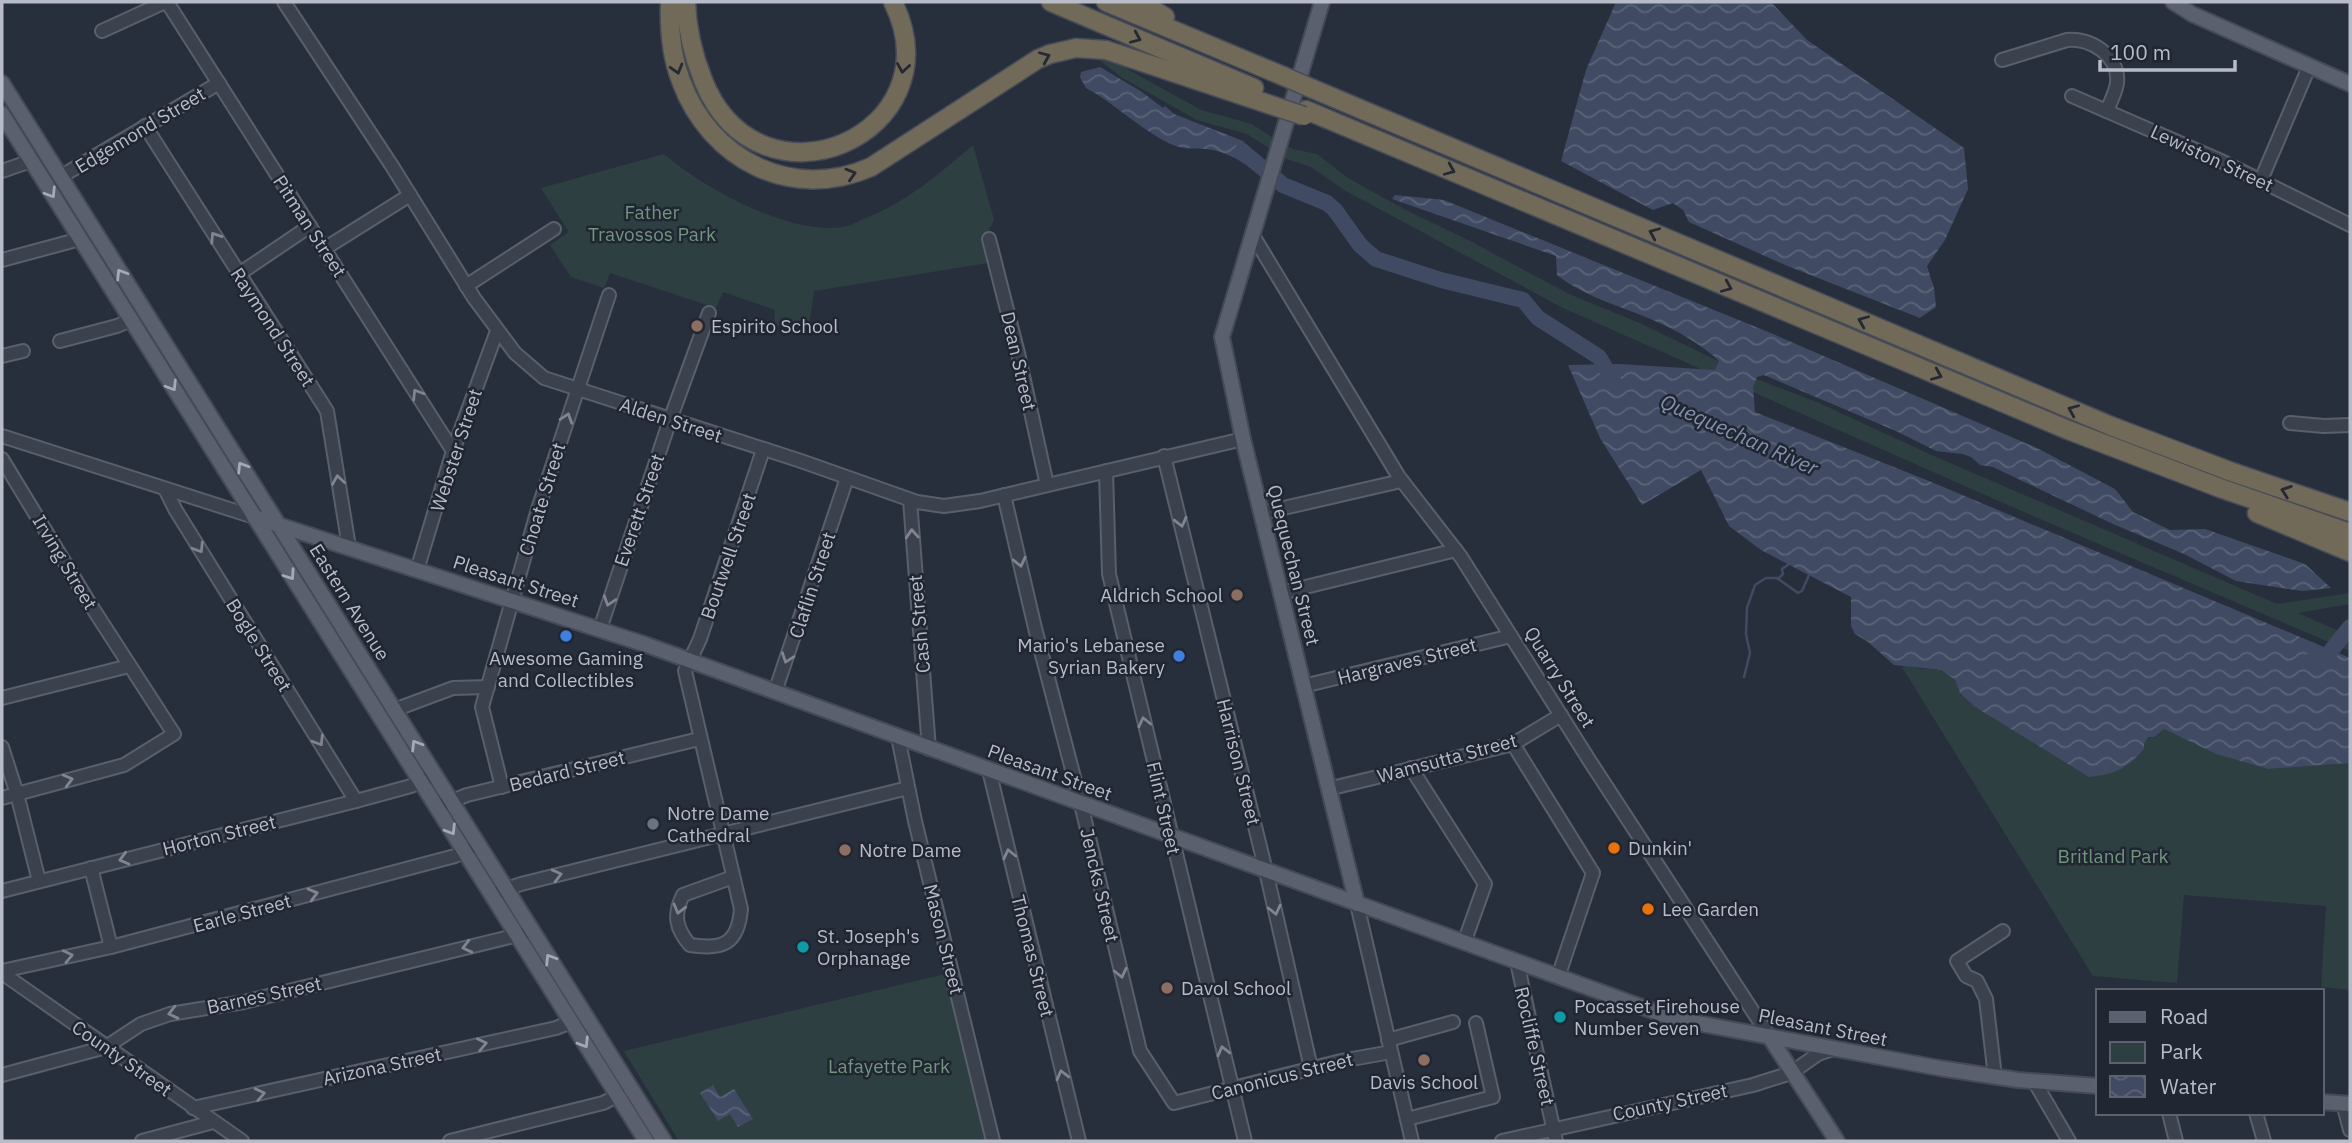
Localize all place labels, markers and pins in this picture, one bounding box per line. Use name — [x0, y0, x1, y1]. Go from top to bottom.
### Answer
place label: Espirito School — [711, 314, 838, 338]
marker: Espirito School — [689, 318, 705, 334]
place label: Aldrich School — [1100, 583, 1223, 607]
marker: Aldrich School — [1229, 587, 1245, 603]
marker: Awesome Gaming and Collectibles — [558, 628, 574, 644]
place label: Mario's Lebanese Syrian Bakery — [1017, 633, 1166, 679]
place label: Awesome Gaming and Collectibles — [489, 646, 643, 692]
marker: Mario's Lebanese Syrian Bakery — [1171, 648, 1187, 664]
place label: Notre Dame Cathedral — [667, 801, 769, 847]
marker: Notre Dame Cathedral — [645, 816, 661, 832]
place label: Dunkin' — [1628, 836, 1692, 860]
place label: Notre Dame — [859, 838, 961, 862]
marker: Dunkin' — [1606, 840, 1622, 856]
marker: Notre Dame — [837, 842, 853, 858]
place label: Lee Garden — [1662, 897, 1759, 921]
marker: Lee Garden — [1640, 901, 1656, 917]
place label: St. Joseph's Orphanage — [817, 924, 920, 970]
marker: St. Joseph's Orphanage — [795, 939, 811, 955]
place label: Davol School — [1181, 976, 1291, 1000]
marker: Davol School — [1159, 980, 1175, 996]
place label: Pocasset Firehouse Number Seven — [1574, 994, 1740, 1040]
marker: Pocasset Firehouse Number Seven — [1552, 1009, 1568, 1025]
marker: Davis School — [1416, 1052, 1432, 1068]
place label: Davis School — [1370, 1070, 1478, 1094]

